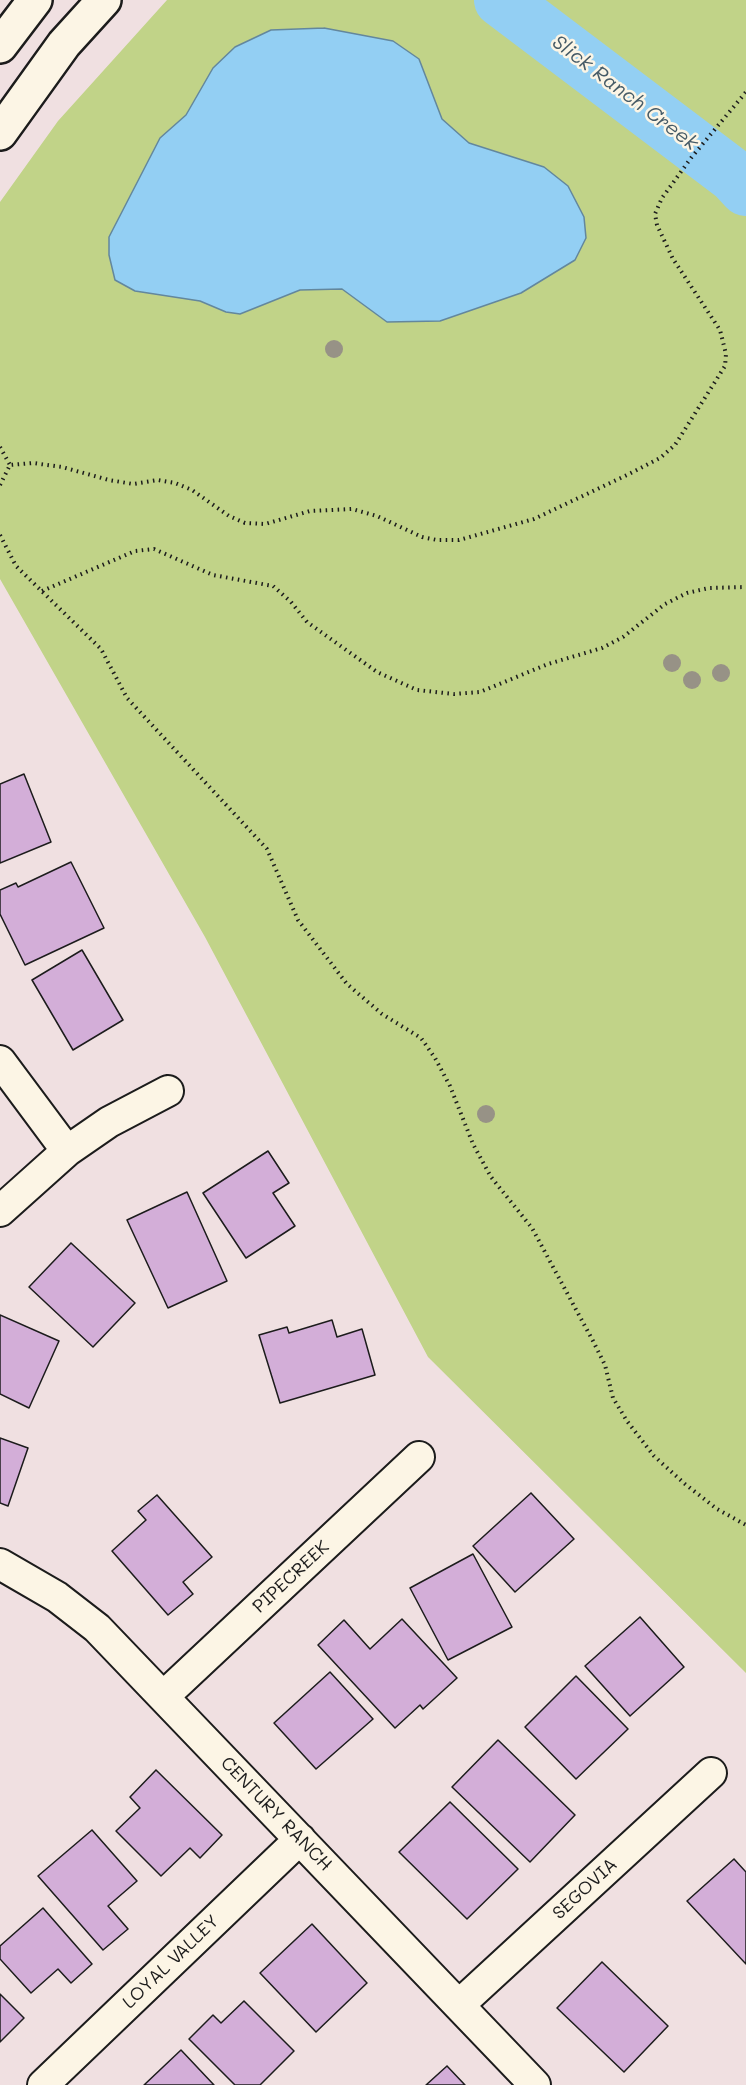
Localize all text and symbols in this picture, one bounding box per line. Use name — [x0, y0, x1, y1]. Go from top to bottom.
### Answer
water label: Slick Ranch Creek — [547, 30, 703, 156]
street label: PIPECREEK — [248, 1536, 334, 1618]
street label: CENTURY RANCH — [216, 1752, 336, 1876]
street label: SEGOVIA — [548, 1854, 622, 1924]
street label: LOYAL VALLEY — [118, 1911, 224, 2013]

